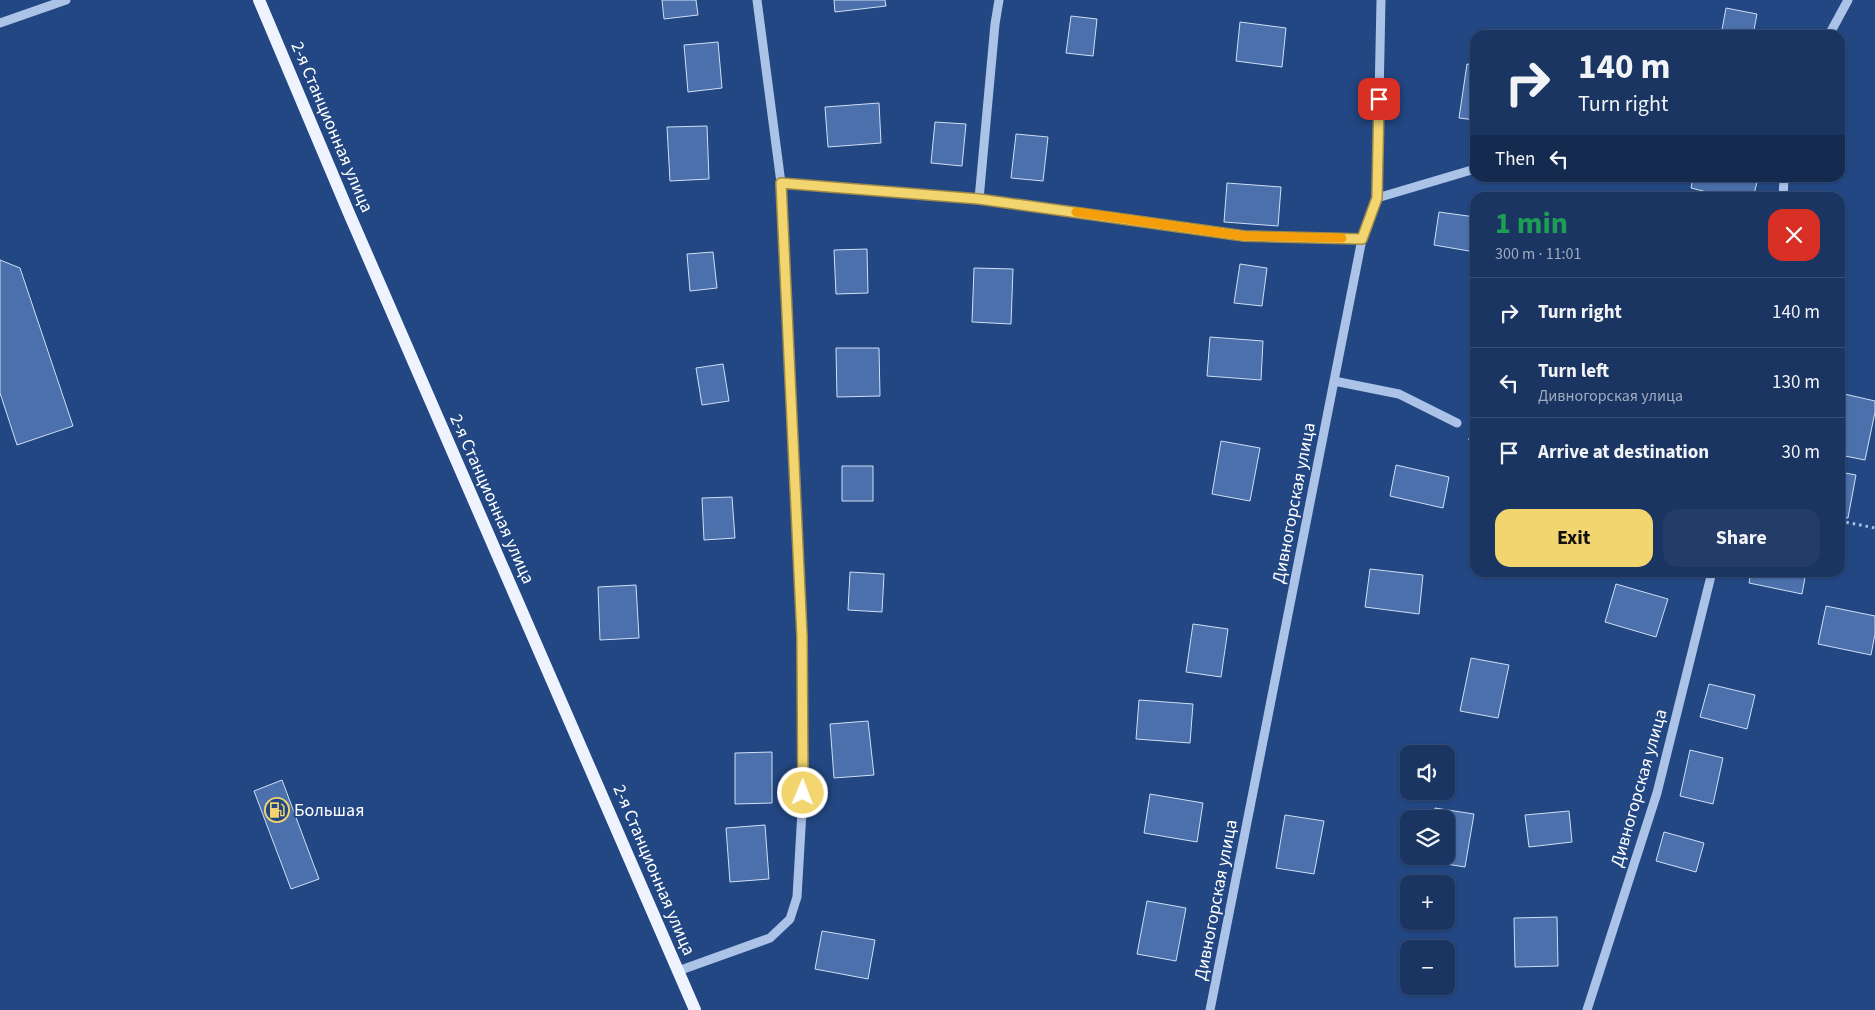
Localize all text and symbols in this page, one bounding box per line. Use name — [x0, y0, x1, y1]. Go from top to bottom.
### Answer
street label: 2-я Станционная улица — [285, 38, 379, 216]
text: 140 m — [1578, 42, 1670, 92]
icon: right — [1495, 50, 1560, 115]
pin — [1358, 78, 1400, 120]
icon: arrive — [1365, 85, 1393, 113]
text: Turn right — [1578, 88, 1668, 120]
icon: left — [1545, 145, 1573, 173]
text: Then — [1495, 146, 1535, 173]
text: 1 min — [1495, 202, 1568, 245]
button: close — [1768, 209, 1820, 261]
text: 300 m · 11:01 — [1495, 243, 1582, 265]
icon: right — [1495, 299, 1523, 327]
text: Turn right — [1538, 299, 1622, 326]
text: 140 m — [1772, 299, 1820, 326]
text: Turn left — [1538, 358, 1609, 385]
icon: left — [1495, 369, 1523, 397]
text: 130 m — [1772, 369, 1820, 396]
text: Дивногорская улица — [1538, 385, 1683, 407]
street label: 2-я Станционная улица — [443, 410, 541, 588]
street label: Дивногорская улица — [1266, 420, 1322, 586]
icon: arrive — [1495, 439, 1523, 467]
text: Arrive at destination — [1538, 439, 1709, 466]
text: 30 m — [1782, 439, 1820, 466]
button: Exit — [1495, 509, 1653, 567]
button: Share — [1663, 509, 1820, 567]
street label: Дивногорская улица — [1604, 706, 1674, 870]
map controls — [1400, 745, 1455, 995]
button: sound — [1400, 745, 1455, 800]
position arrow — [776, 766, 828, 818]
street label: 2-я Станционная улица — [607, 781, 701, 959]
fuel station icon: Большая — [264, 797, 290, 823]
place label: Большая — [294, 798, 364, 823]
button: layers — [1400, 810, 1455, 865]
street label: Дивногорская улица — [1188, 817, 1244, 983]
button: + — [1400, 875, 1455, 930]
button: − — [1400, 940, 1455, 995]

